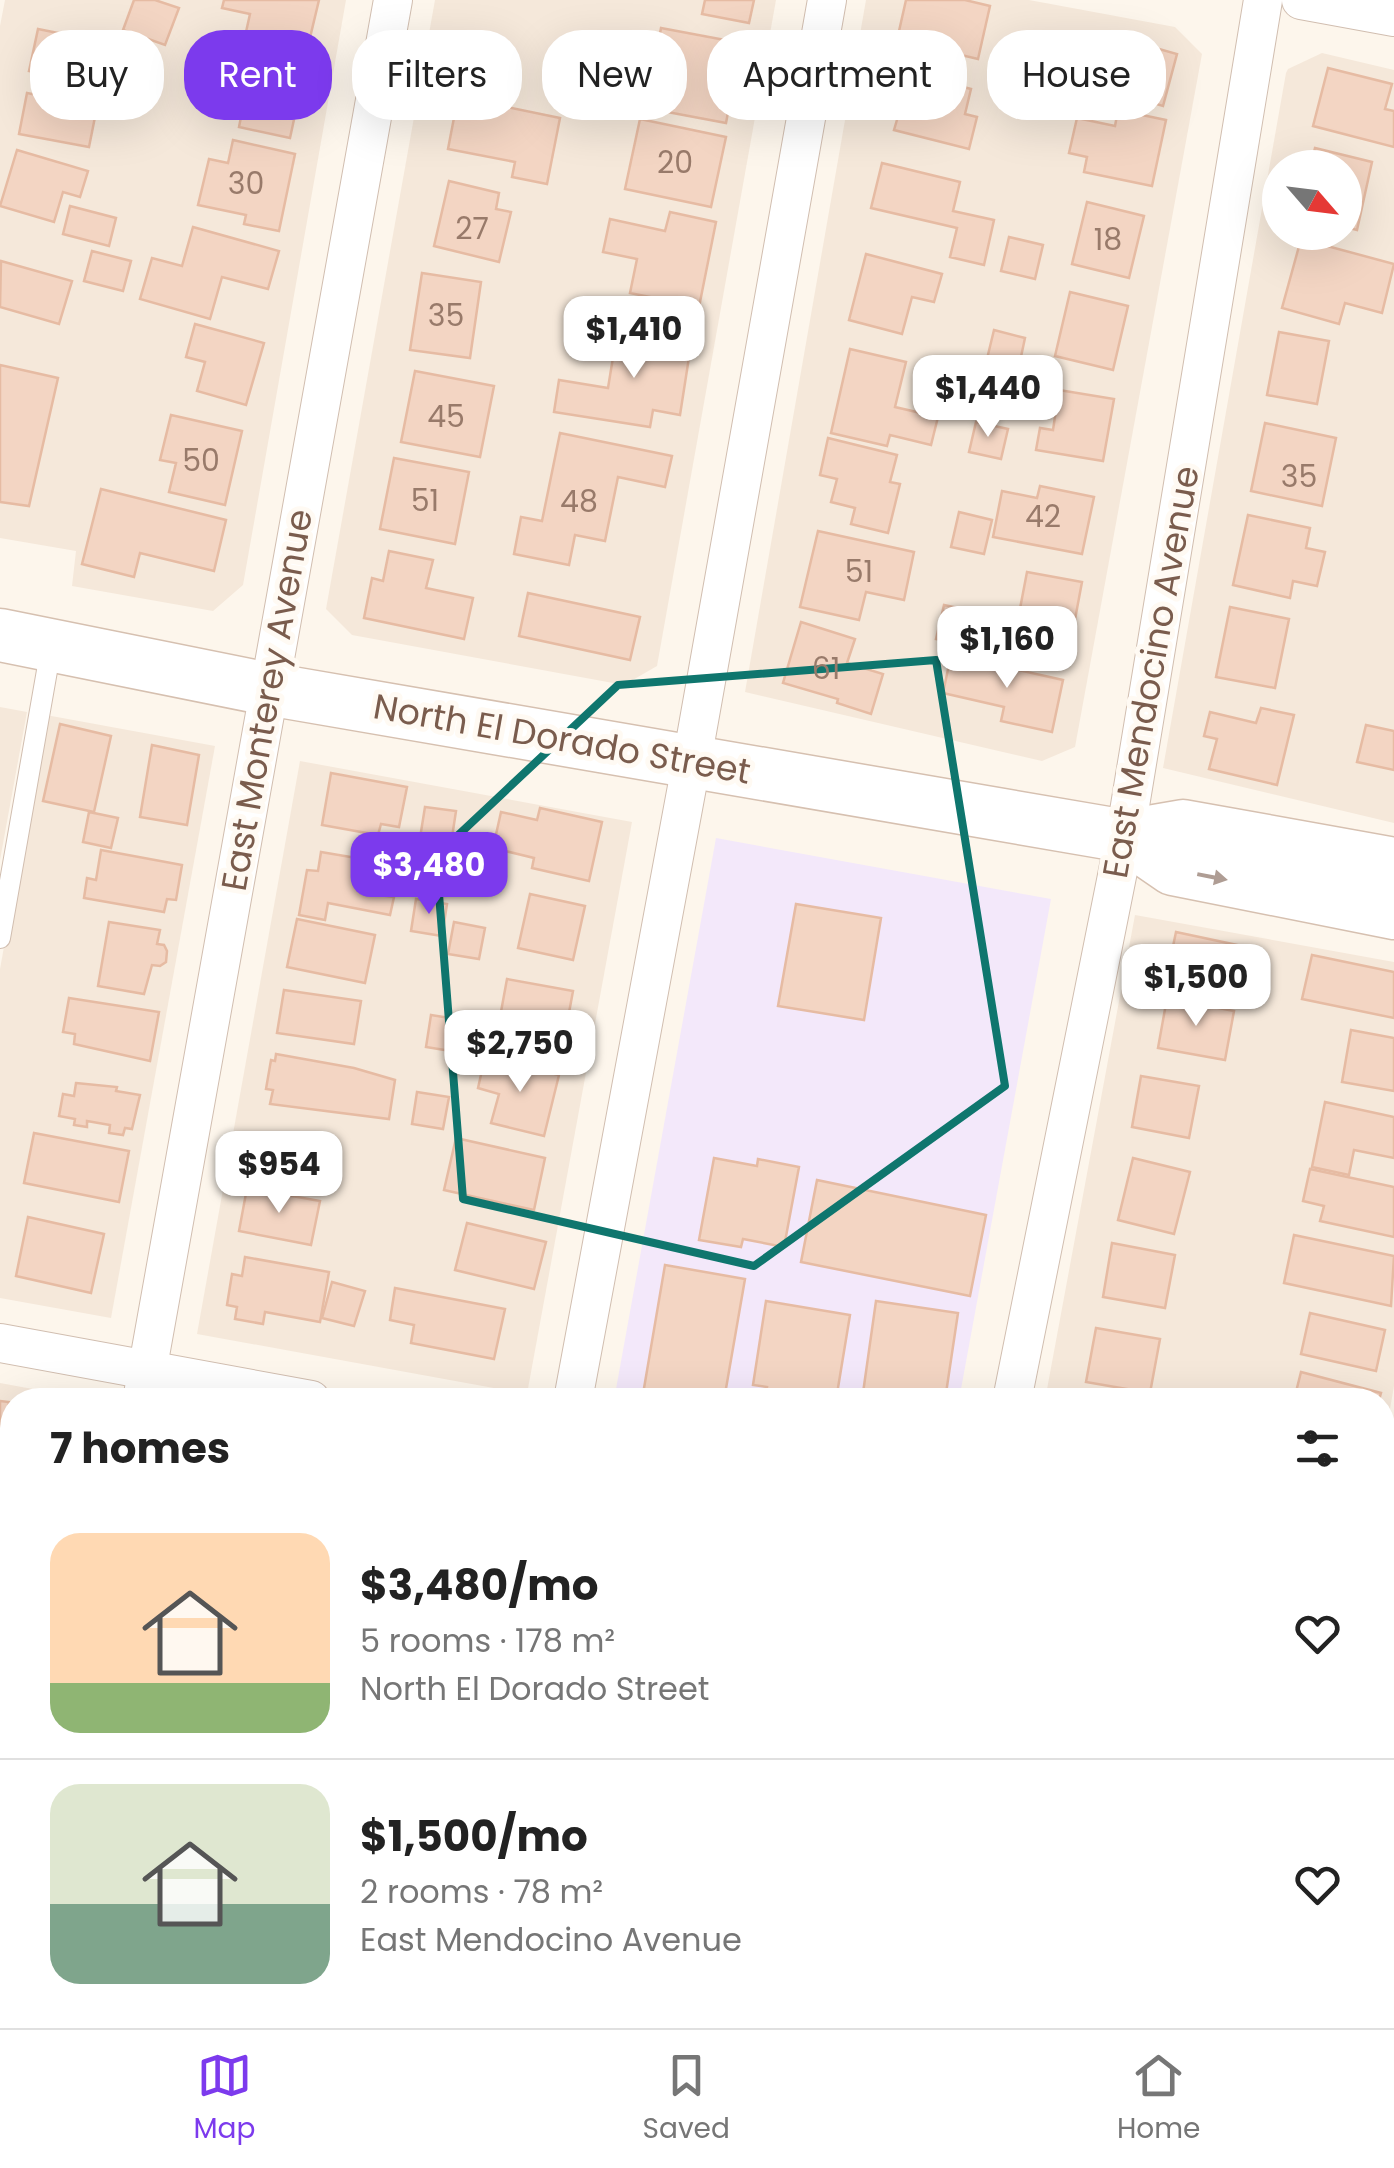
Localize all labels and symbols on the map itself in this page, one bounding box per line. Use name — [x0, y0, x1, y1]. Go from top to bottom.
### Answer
house number: 20 — [657, 141, 693, 184]
north arrow — [1262, 150, 1362, 250]
house number: 30 — [228, 162, 264, 205]
house number: 27 — [455, 207, 489, 250]
house number: 18 — [1094, 218, 1122, 261]
house number: 35 — [428, 294, 464, 337]
pin: $1,410 — [553, 296, 715, 381]
pin: $1,440 — [907, 355, 1069, 440]
house number: 45 — [427, 395, 465, 438]
house number: 50 — [182, 439, 220, 482]
house number: 35 — [1281, 455, 1317, 498]
street label: East Mendocino Avenue — [1090, 462, 1211, 882]
house number: 51 — [411, 479, 439, 522]
house number: 48 — [560, 480, 598, 523]
house number: 42 — [1025, 495, 1061, 538]
street label: East Monterey Avenue — [209, 505, 324, 895]
house number: 51 — [845, 550, 873, 593]
pin: $1,160 — [926, 606, 1088, 691]
house number: 61 — [812, 647, 840, 690]
street label: North El Dorado Street — [370, 681, 755, 796]
pin: $3,480 — [348, 832, 510, 917]
one-way arrow — [1196, 869, 1227, 885]
pin: $1,500 — [1115, 944, 1277, 1029]
pin: $2,750 — [439, 1010, 601, 1095]
pin: $954 — [220, 1131, 338, 1216]

